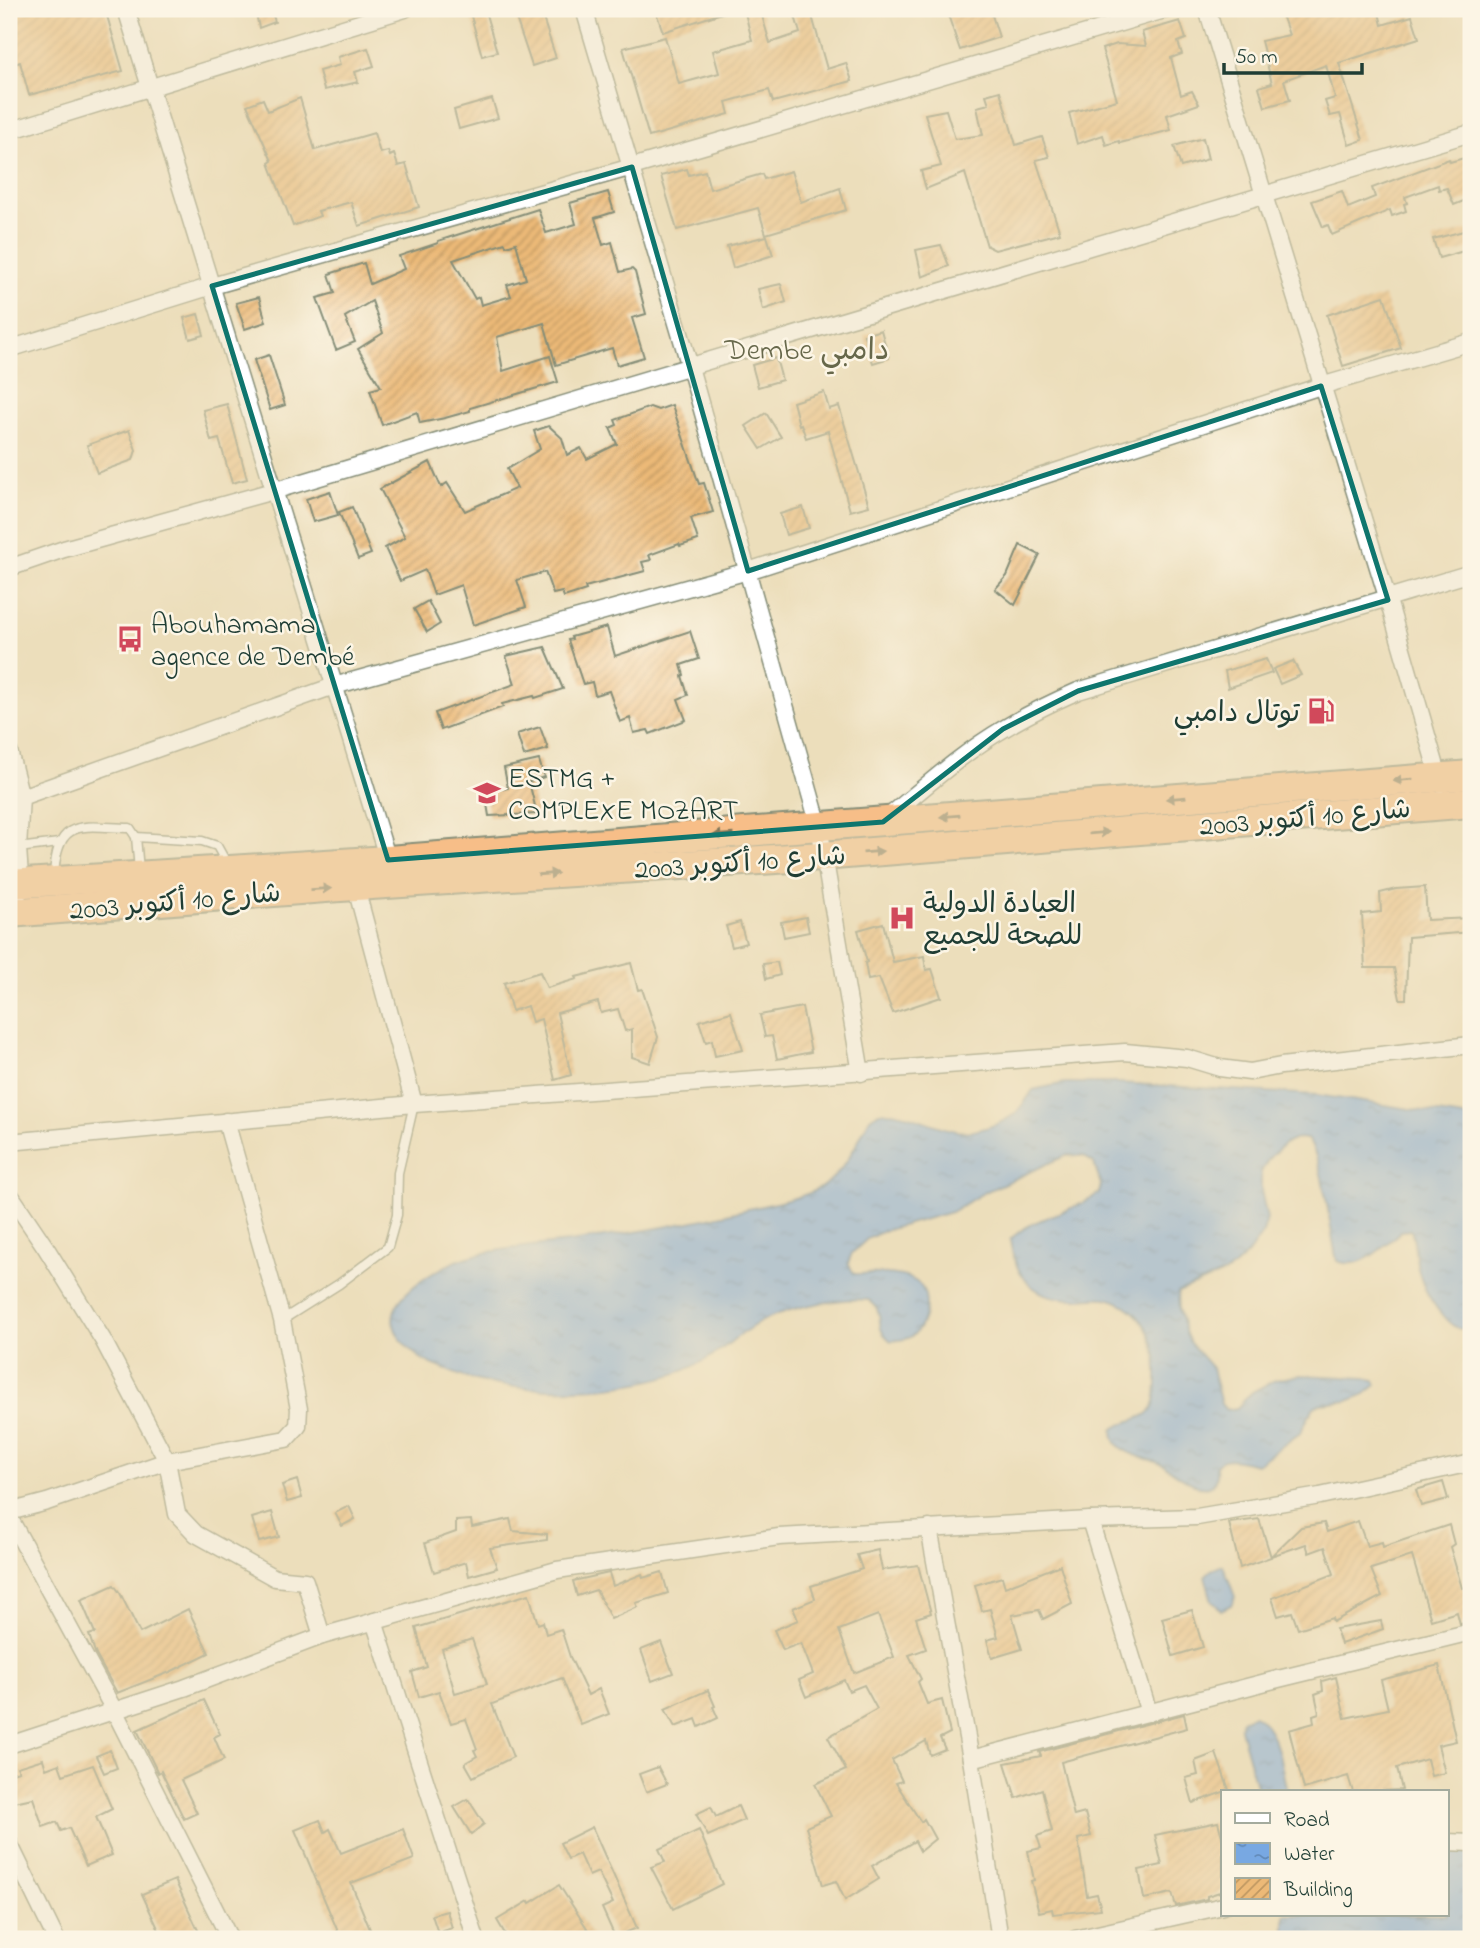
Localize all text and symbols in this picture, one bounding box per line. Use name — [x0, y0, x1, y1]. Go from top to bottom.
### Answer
scale bar — [1224, 32, 1363, 76]
text: 50 m — [1235, 43, 1278, 73]
district label: Dembe دامبي — [724, 330, 889, 375]
place label: Abouhamama agence de Dembé — [151, 606, 355, 679]
bus stop icon: Abouhamama agence de Dembé — [115, 624, 145, 654]
place label: توتال دامبي — [1174, 694, 1301, 736]
fuel station icon: توتال دامبي — [1306, 696, 1336, 726]
place label: ESTMG + COMPLEXE MOZART — [508, 760, 739, 833]
one-way arrow — [1392, 775, 1414, 786]
school or university icon: ESTMG + COMPLEXE MOZART — [472, 778, 502, 808]
street label: شارع 10 أكتوبر 2003 — [1198, 790, 1413, 849]
one-way arrow — [1165, 793, 1187, 804]
one-way arrow — [938, 811, 960, 822]
one-way arrow — [1089, 827, 1111, 838]
one-way arrow — [712, 829, 734, 840]
street label: شارع 10 أكتوبر 2003 — [633, 837, 847, 892]
one-way arrow — [862, 846, 884, 857]
one-way arrow — [537, 869, 559, 880]
street label: شارع 10 أكتوبر 2003 — [68, 874, 283, 933]
one-way arrow — [310, 883, 332, 894]
place label: العيادة الدولية للصحة للجميع — [923, 885, 1082, 958]
hospital icon: العيادة الدولية للصحة للجميع — [887, 903, 917, 933]
legend — [1221, 1790, 1448, 1916]
text: Road — [1284, 1806, 1330, 1836]
text: Water — [1284, 1840, 1335, 1870]
text: Building — [1283, 1876, 1353, 1908]

